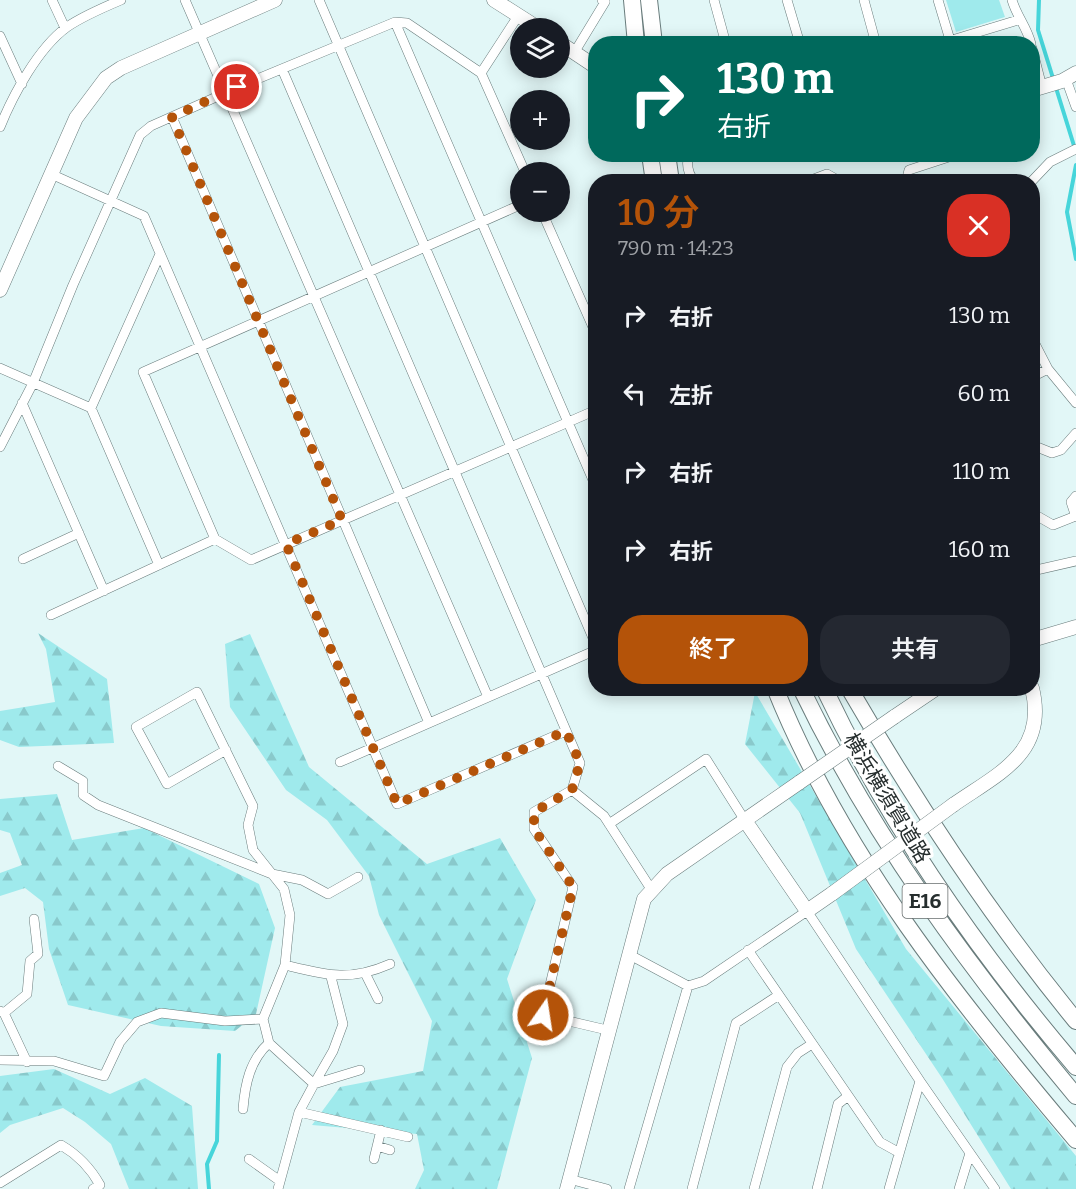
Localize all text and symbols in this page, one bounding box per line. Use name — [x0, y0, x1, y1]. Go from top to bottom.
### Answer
map controls — [510, 18, 570, 222]
button: layers — [510, 18, 570, 78]
text: 130 m — [717, 54, 834, 104]
icon: right — [618, 60, 696, 138]
pin — [211, 61, 262, 112]
icon: arrive — [220, 70, 253, 103]
button: + — [510, 90, 570, 150]
text: 右折 — [717, 111, 771, 143]
button: − — [510, 162, 570, 222]
text: 10 分 — [618, 191, 699, 235]
button: close — [947, 194, 1010, 257]
text: 790 m · 14:23 — [618, 236, 734, 260]
icon: right — [618, 299, 651, 332]
text: 130 m — [949, 302, 1010, 329]
text: 右折 — [669, 304, 713, 331]
icon: left — [618, 377, 651, 410]
text: 60 m — [958, 380, 1010, 407]
text: 左折 — [669, 382, 713, 409]
icon: right — [618, 455, 651, 488]
text: 110 m — [953, 458, 1010, 485]
text: 右折 — [669, 460, 713, 487]
icon: right — [618, 533, 651, 566]
text: 160 m — [949, 536, 1010, 563]
text: 右折 — [669, 538, 713, 565]
button: 終了 — [618, 615, 808, 684]
button: 共有 — [820, 615, 1010, 684]
street label: 横浜横須賀道路 — [838, 728, 936, 868]
road number: E16 — [902, 884, 948, 918]
position arrow — [511, 983, 575, 1047]

